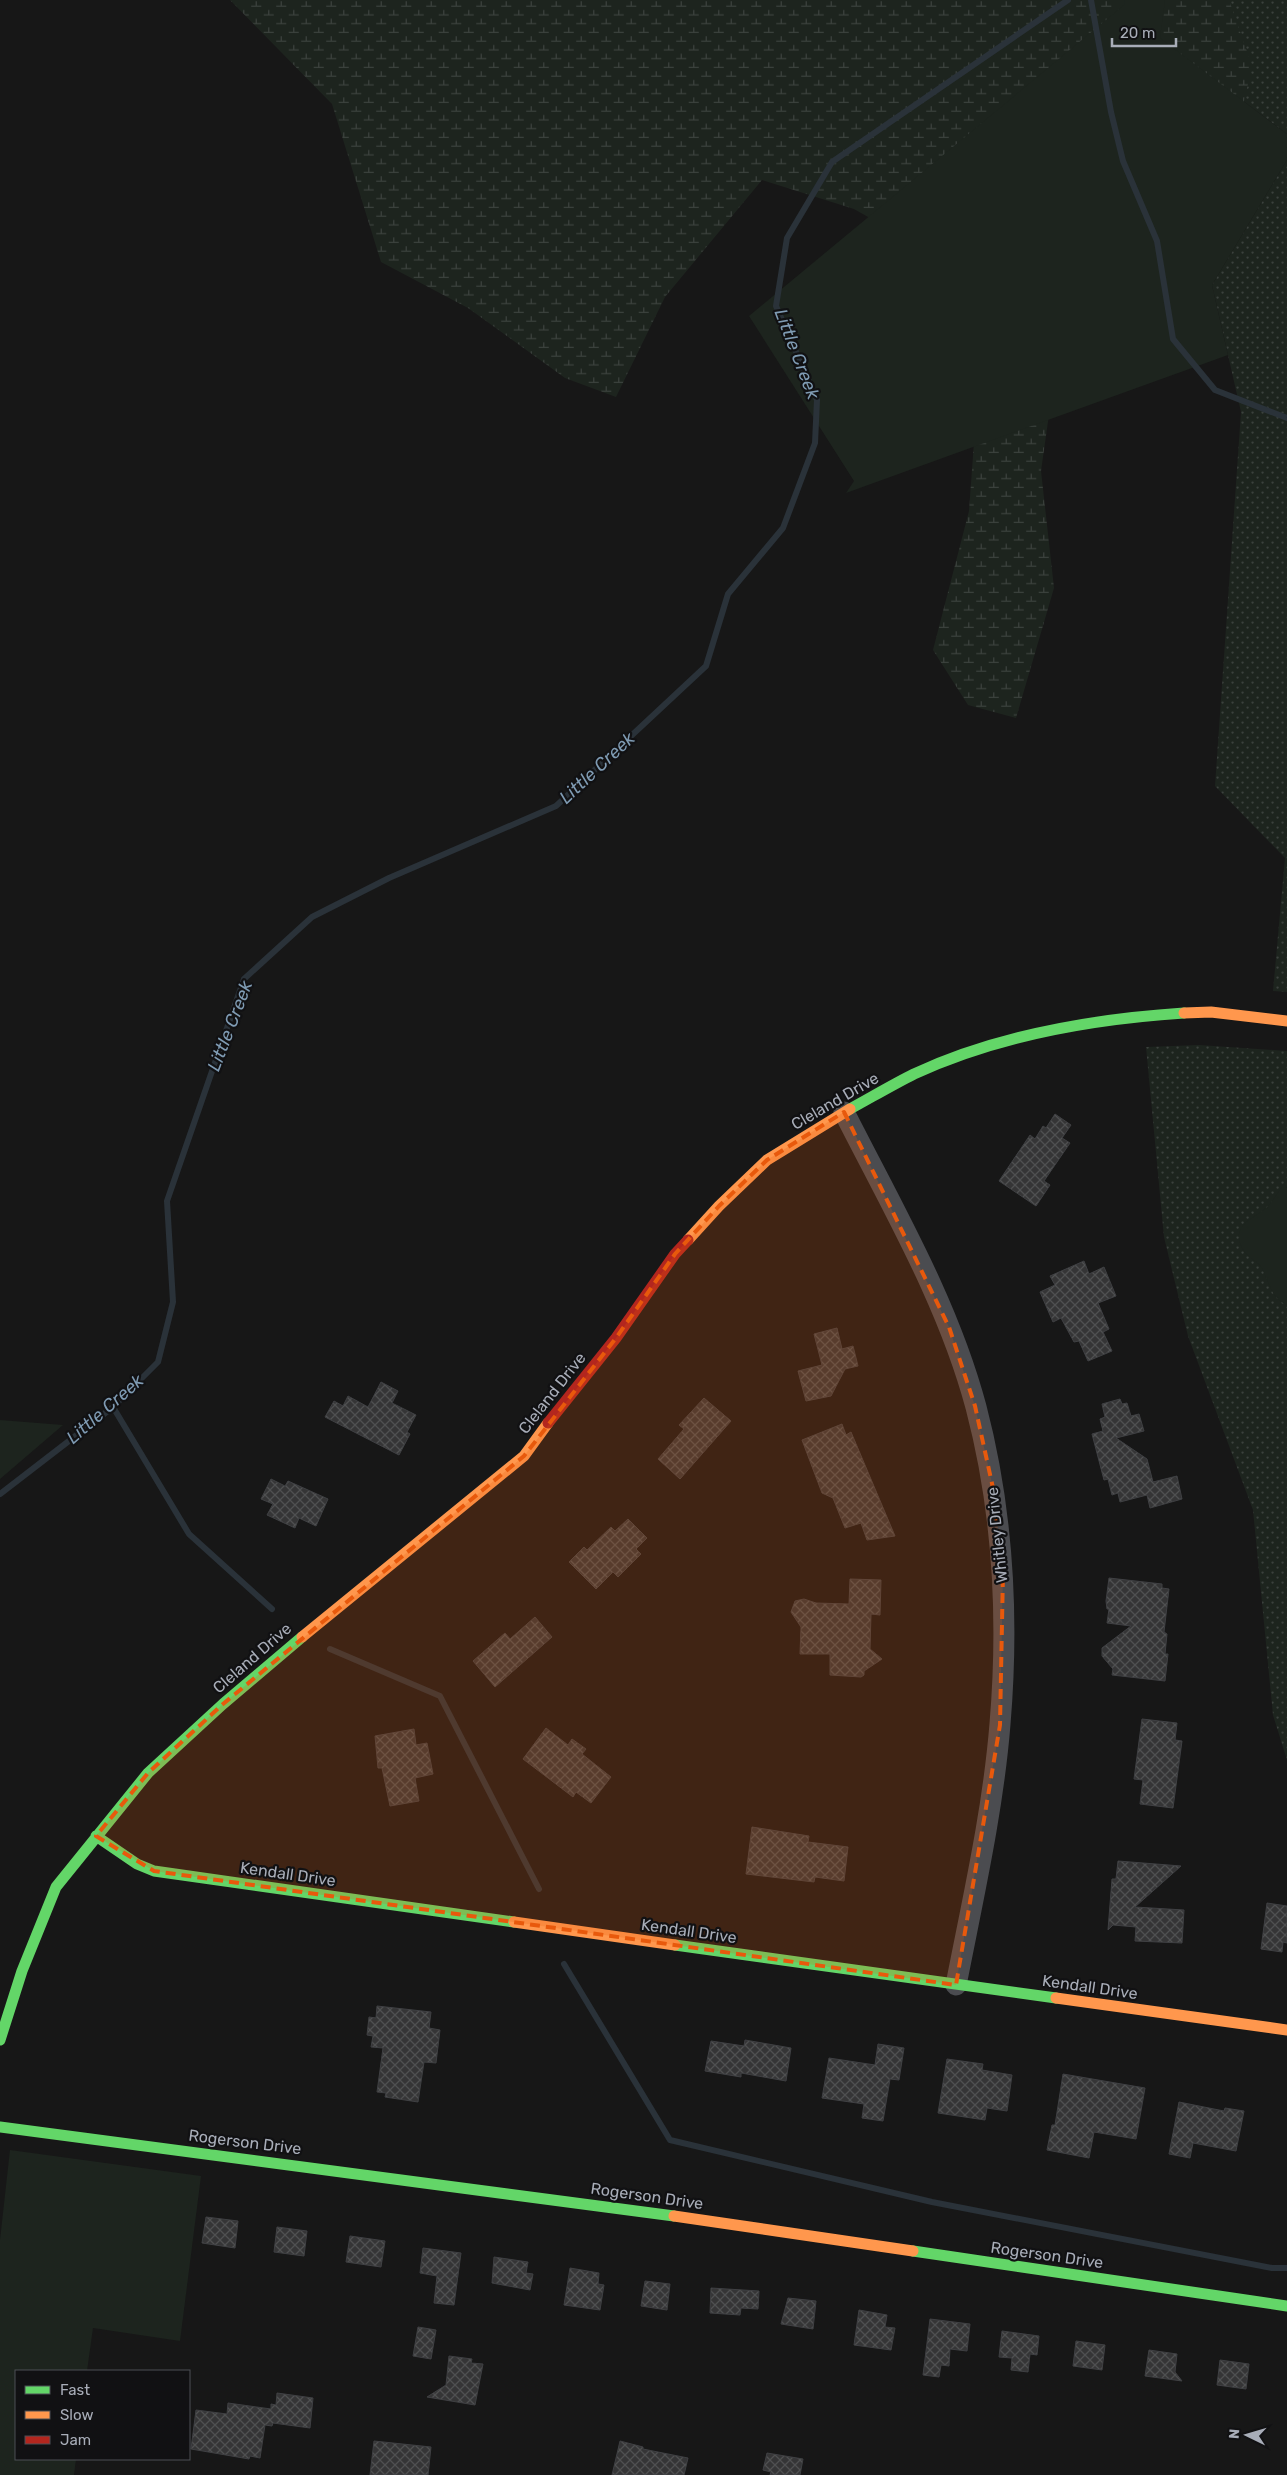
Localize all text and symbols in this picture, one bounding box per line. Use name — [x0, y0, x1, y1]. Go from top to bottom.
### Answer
scale bar — [1112, 15, 1176, 47]
text: 20 m — [1120, 24, 1155, 42]
water label: Little Creek — [770, 306, 825, 403]
water label: Little Creek — [555, 727, 640, 809]
water label: Little Creek — [203, 977, 258, 1074]
street label: Cleland Drive — [788, 1068, 882, 1134]
street label: Cleland Drive — [514, 1349, 590, 1437]
water label: Little Creek — [62, 1369, 149, 1449]
street label: Whitley Drive — [983, 1486, 1011, 1584]
street label: Cleland Drive — [209, 1619, 295, 1697]
street label: Kendall Drive — [239, 1858, 337, 1890]
street label: Kendall Drive — [640, 1915, 738, 1947]
street label: Kendall Drive — [1041, 1971, 1139, 2003]
street label: Rogerson Drive — [187, 2126, 303, 2158]
street label: Rogerson Drive — [589, 2179, 705, 2213]
street label: Rogerson Drive — [989, 2238, 1105, 2272]
legend — [15, 2370, 190, 2460]
text: Fast — [60, 2381, 90, 2399]
text: Slow — [60, 2406, 93, 2424]
north arrow — [1222, 2410, 1272, 2460]
text: N — [1226, 2428, 1243, 2440]
text: Jam — [60, 2431, 91, 2449]

